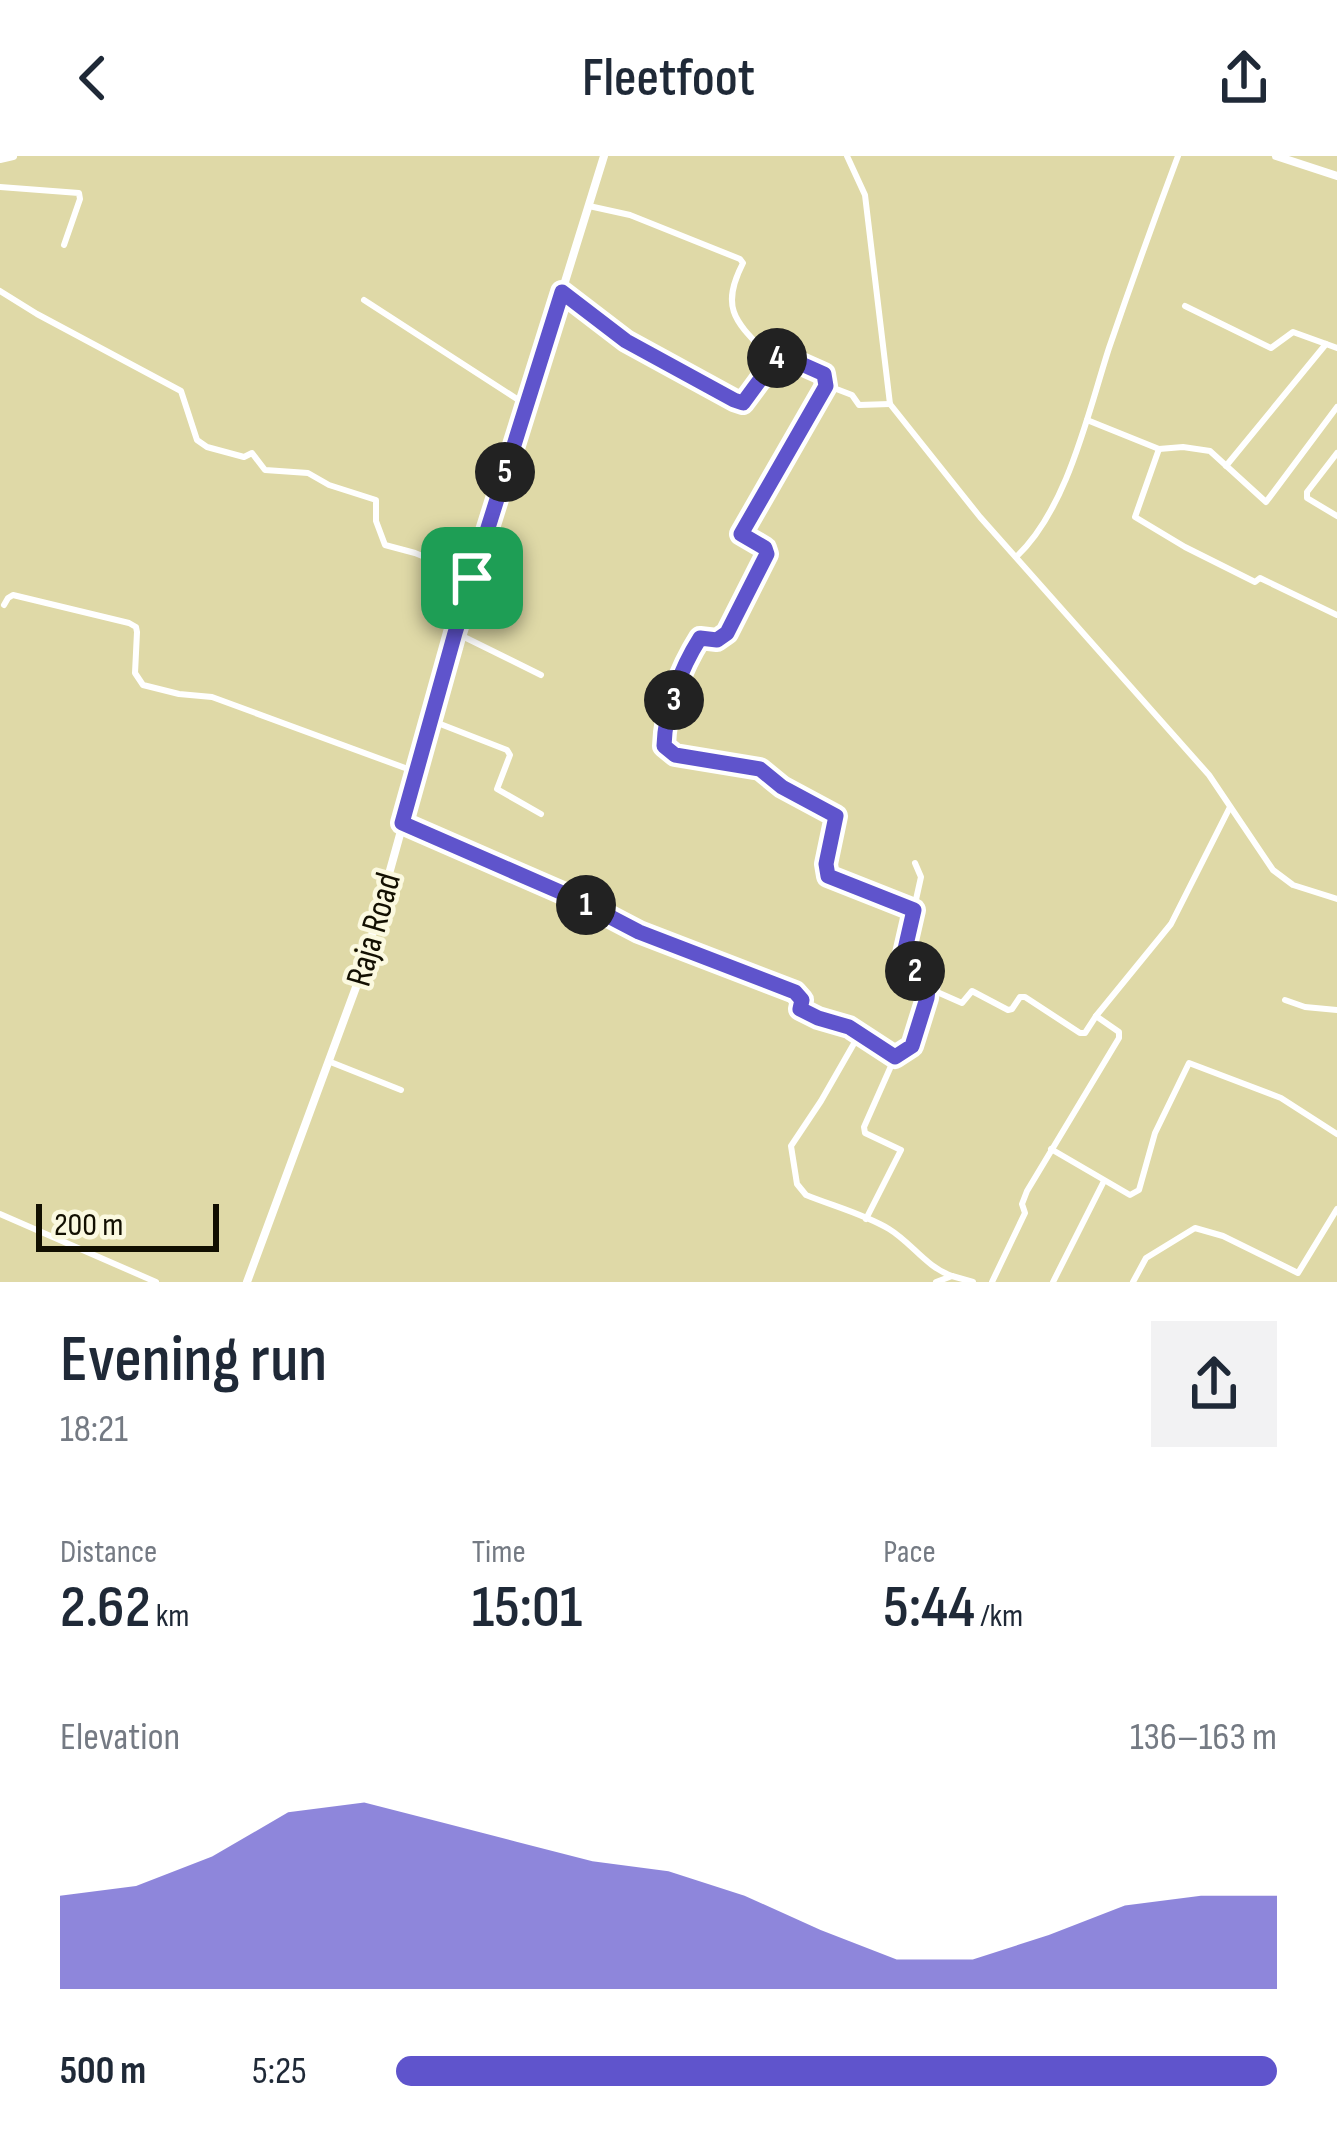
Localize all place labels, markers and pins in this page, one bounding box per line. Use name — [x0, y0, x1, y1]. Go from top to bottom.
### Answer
pin: 4 — [747, 328, 807, 388]
pin: 5 — [475, 442, 535, 502]
pin — [421, 527, 523, 629]
pin: 3 — [644, 670, 704, 730]
pin: 1 — [556, 875, 616, 935]
pin: 2 — [885, 941, 945, 1001]

